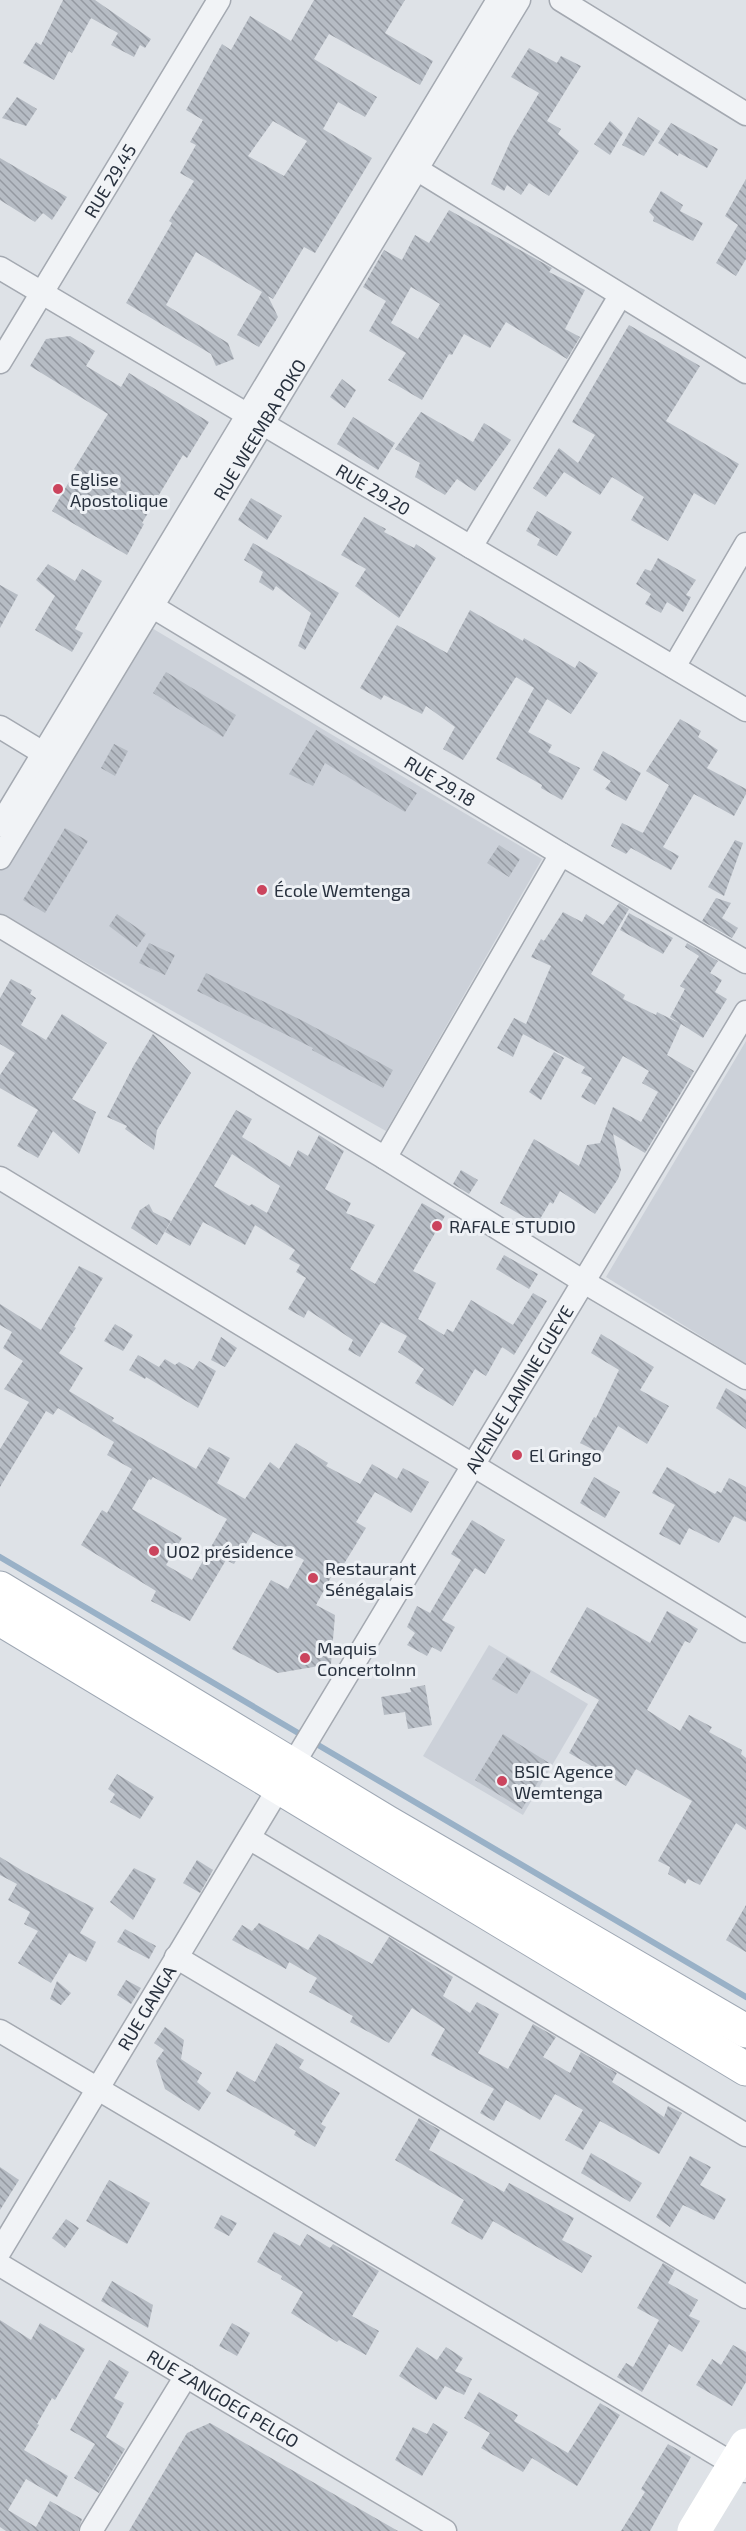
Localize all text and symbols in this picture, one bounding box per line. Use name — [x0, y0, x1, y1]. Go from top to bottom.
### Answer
street label: RUE 29.45 — [79, 140, 140, 222]
street label: RUE WEEMBA POKO — [208, 355, 310, 504]
street label: RUE 29.20 — [332, 459, 415, 520]
place label: Eglise Apostolique — [70, 468, 168, 511]
marker: Eglise Apostolique — [51, 482, 65, 496]
street label: RUE 29.18 — [401, 751, 480, 811]
place label: École Wemtenga — [274, 879, 411, 901]
marker: École Wemtenga — [255, 883, 269, 897]
place label: RAFALE STUDIO — [449, 1215, 576, 1237]
marker: RAFALE STUDIO — [430, 1219, 444, 1233]
street label: AVENUE LAMINE GUEYE — [460, 1301, 578, 1477]
place label: El Gringo — [529, 1444, 602, 1466]
marker: El Gringo — [510, 1448, 524, 1462]
place label: UO2 présidence — [166, 1540, 294, 1562]
marker: UO2 présidence — [147, 1544, 161, 1558]
place label: Restaurant Sénégalais — [325, 1557, 416, 1600]
marker: Restaurant Sénégalais — [306, 1571, 320, 1585]
place label: Maquis ConcertoInn — [317, 1637, 416, 1680]
marker: Maquis ConcertoInn — [298, 1651, 312, 1665]
place label: BSIC Agence Wemtenga — [514, 1760, 613, 1803]
marker: BSIC Agence Wemtenga — [495, 1774, 509, 1788]
street label: RUE GANGA — [113, 1961, 181, 2054]
street label: RUE ZANGOEG PELGO — [143, 2345, 303, 2452]

